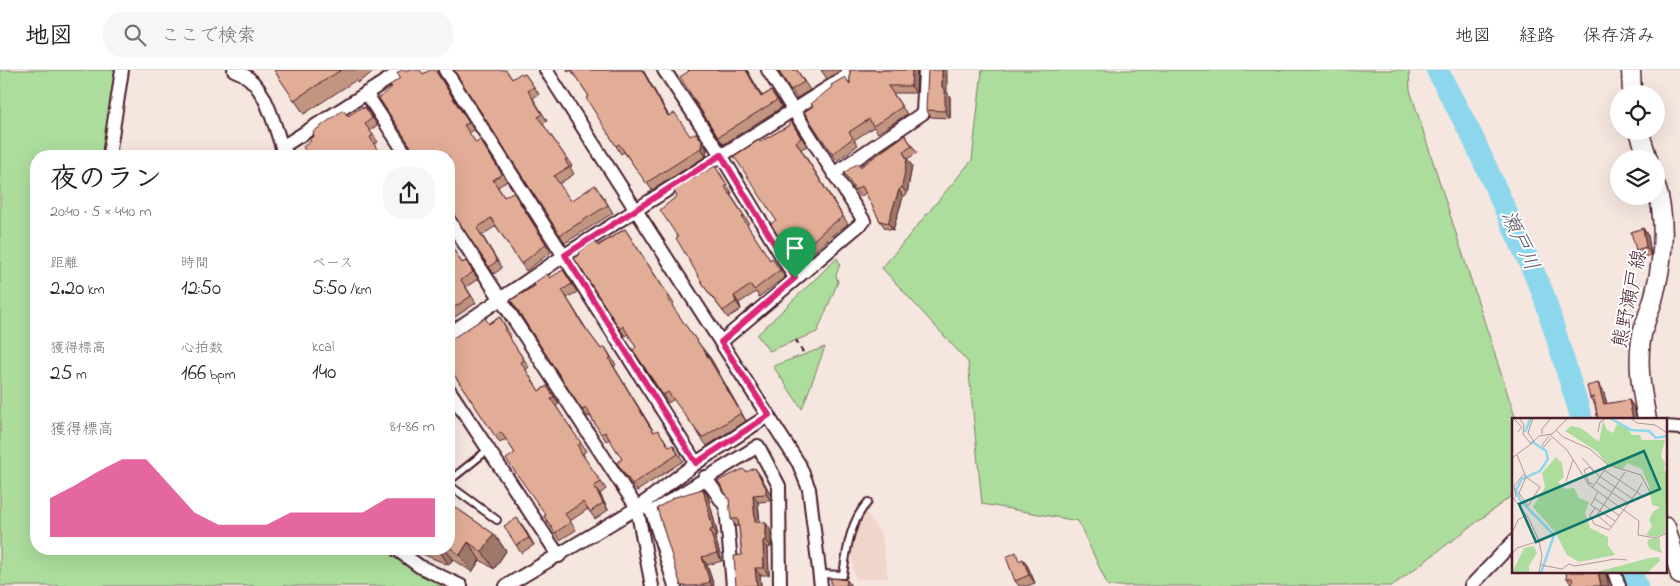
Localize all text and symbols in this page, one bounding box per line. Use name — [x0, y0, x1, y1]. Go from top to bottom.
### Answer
search box — [103, 12, 453, 57]
text: 地図 — [25, 20, 73, 55]
icon: search — [121, 21, 149, 49]
text: ここで検索 — [161, 23, 256, 50]
text: 地図 — [1455, 24, 1491, 50]
text: 経路 — [1519, 24, 1555, 50]
text: 保存済み — [1583, 24, 1655, 50]
map controls — [1610, 85, 1665, 205]
button: locate — [1610, 85, 1665, 140]
button: layers — [1610, 150, 1665, 205]
text: 夜のラン — [50, 160, 162, 201]
button: share — [383, 167, 435, 219]
text: 20:40 · 5 × 440 m — [50, 200, 152, 224]
water label: 瀬戸川 — [1492, 206, 1546, 276]
pin — [774, 227, 816, 278]
icon: arrive — [781, 234, 809, 262]
street label: 熊野瀬戸線 — [1606, 247, 1656, 351]
text: 距離 — [50, 253, 78, 274]
text: 時間 — [181, 253, 209, 274]
text: ペース — [312, 253, 353, 274]
text: 2.20 — [50, 274, 84, 304]
text: 12:50 — [181, 274, 221, 304]
text: 5:50 — [312, 274, 347, 304]
text: km — [84, 280, 105, 301]
text: /km — [347, 280, 372, 301]
text: kcal — [312, 337, 334, 358]
text: 獲得標高 — [50, 338, 106, 359]
text: 心拍数 — [181, 338, 223, 359]
text: 140 — [312, 358, 336, 388]
text: 25 — [50, 359, 72, 389]
text: 166 — [181, 359, 206, 389]
text: m — [72, 365, 87, 386]
text: bpm — [206, 365, 236, 386]
text: 81–86 m — [390, 415, 435, 439]
text: 獲得標高 — [50, 418, 114, 442]
inset map — [1512, 418, 1668, 574]

